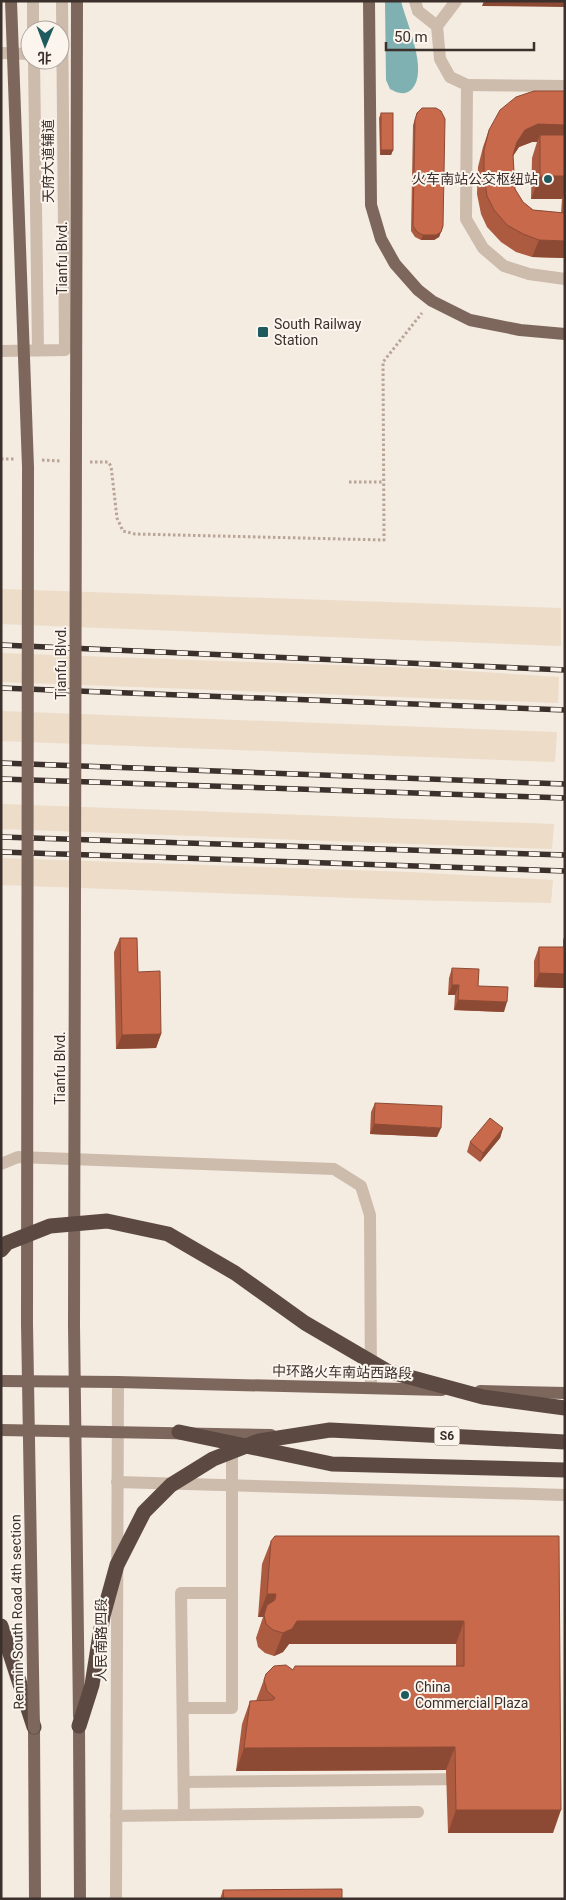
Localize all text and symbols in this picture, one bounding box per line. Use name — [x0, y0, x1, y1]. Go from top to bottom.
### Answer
north arrow — [20, 20, 70, 70]
scale bar — [386, 20, 534, 52]
text: 50 m — [394, 28, 428, 46]
text: 北 — [38, 50, 52, 66]
street label: 天府大道辅道 — [40, 119, 56, 203]
place label: 火车南站公交枢纽站 — [412, 171, 538, 187]
marker: 火车南站公交枢纽站 — [542, 173, 554, 185]
street label: Tianfu Blvd. — [54, 221, 70, 295]
place label: South Railway Station — [274, 316, 362, 348]
marker: South Railway Station — [256, 325, 270, 339]
street label: Tianfu Blvd. — [53, 626, 69, 700]
street label: Tianfu Blvd. — [52, 1031, 68, 1105]
street label: 中环路火车南站西路段 — [272, 1363, 412, 1381]
road number: S6 — [434, 1426, 460, 1445]
street label: Renmin South Road 4th section — [7, 1514, 27, 1710]
street label: 人民南路四段 — [93, 1598, 109, 1682]
place label: China Commercial Plaza — [415, 1679, 528, 1711]
marker: China Commercial Plaza — [399, 1689, 411, 1701]

